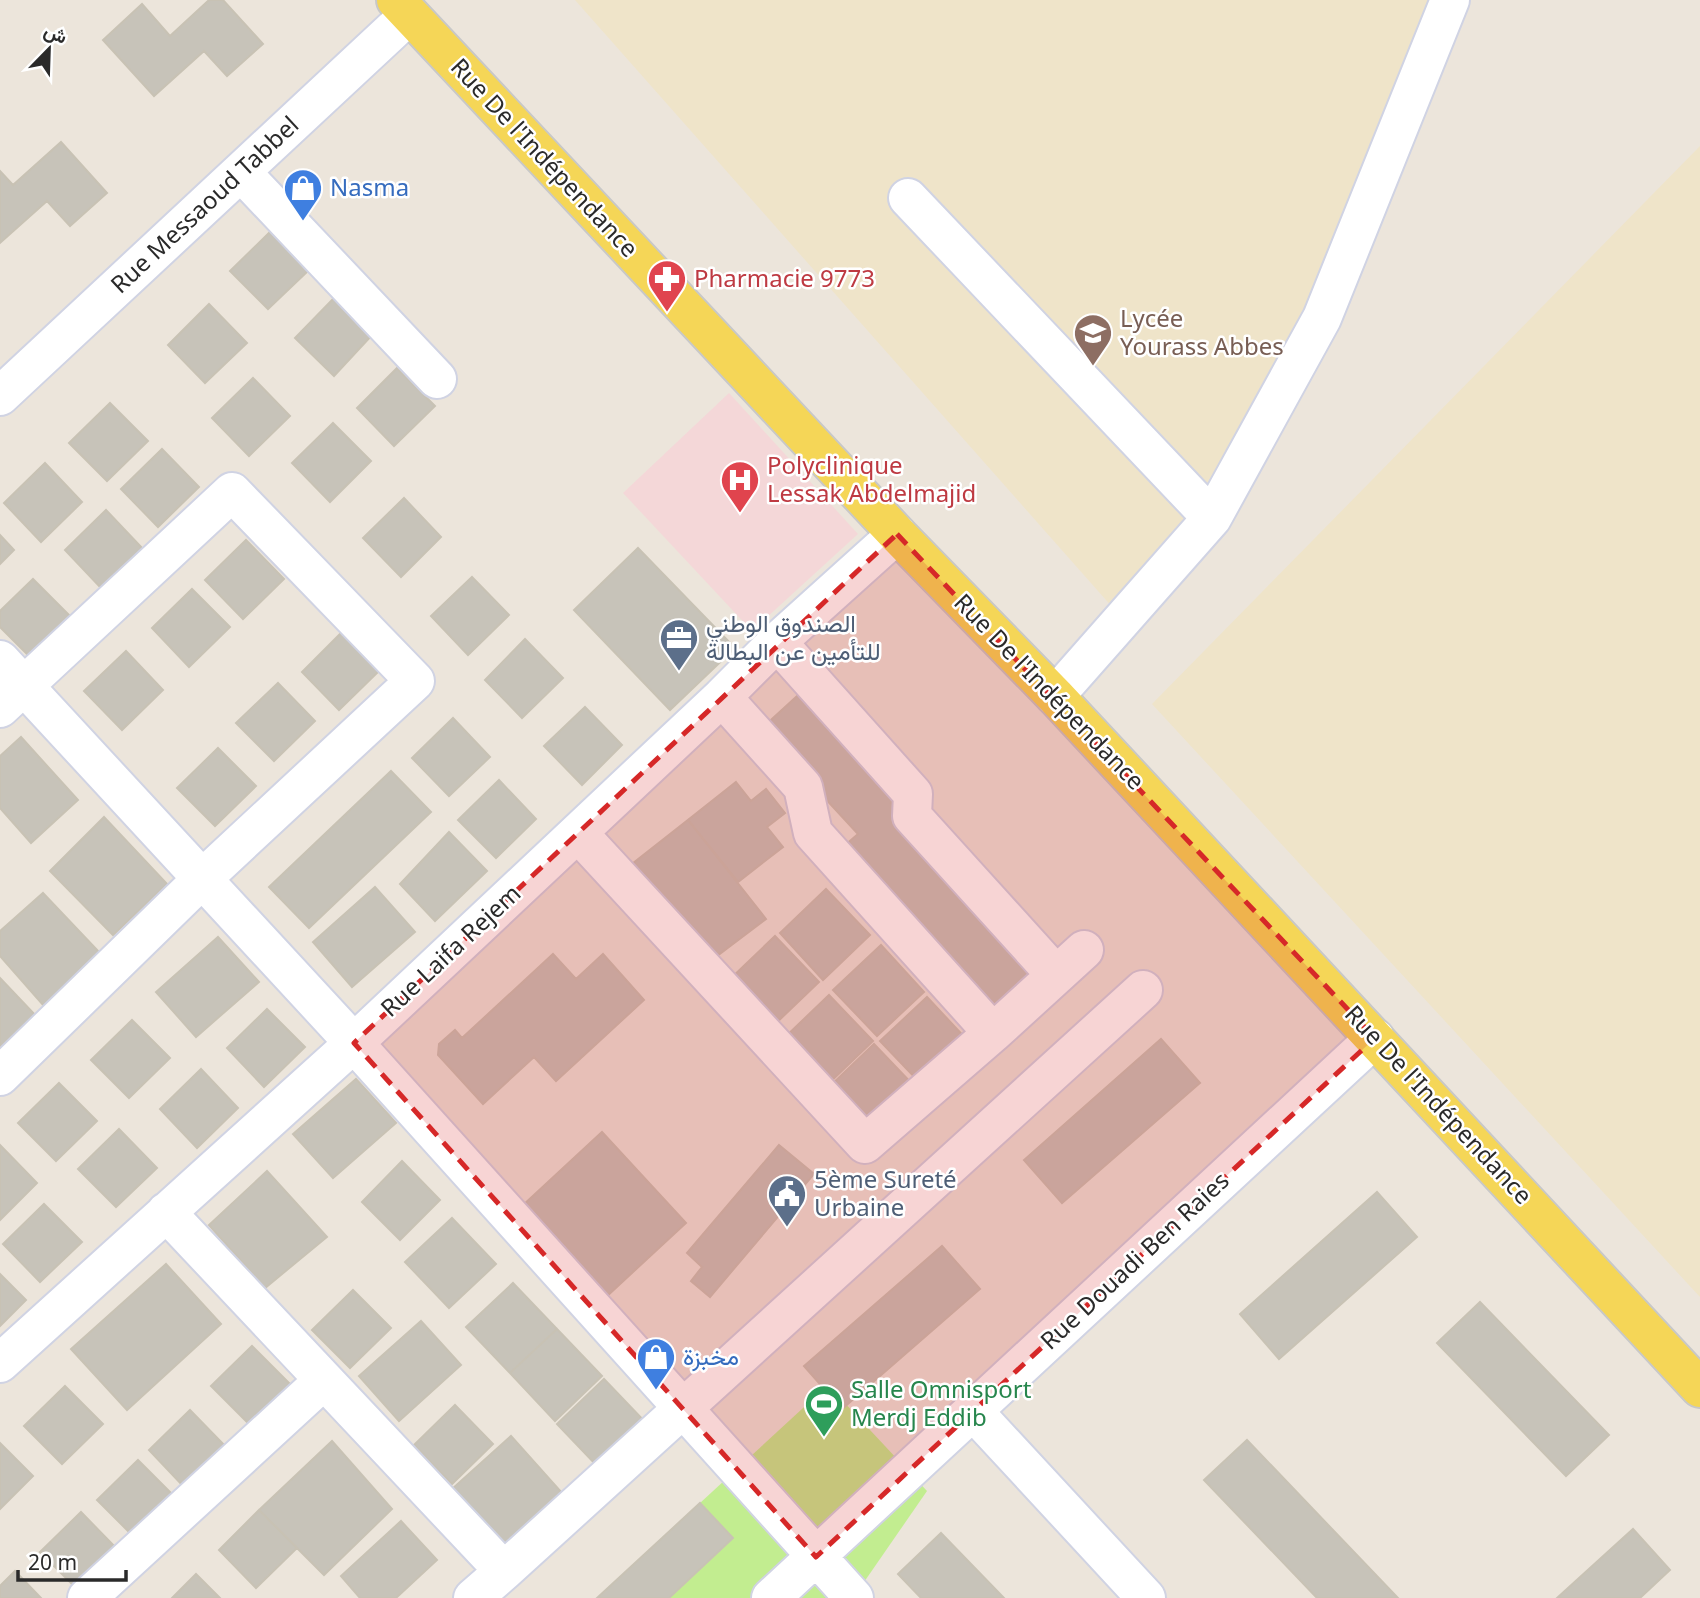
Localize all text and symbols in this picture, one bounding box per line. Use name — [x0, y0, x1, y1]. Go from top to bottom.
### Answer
north arrow — [14, 14, 84, 84]
text: ش — [40, 17, 71, 50]
street label: Rue De l'Indépendance — [444, 50, 646, 264]
street label: Rue Messaoud Tabbel — [103, 108, 305, 300]
shop icon: Nasma — [282, 167, 324, 222]
place label: Nasma — [330, 170, 409, 203]
pharmacy icon: Pharmacie 9773 — [646, 258, 688, 313]
place label: Pharmacie 9773 — [694, 261, 875, 294]
place label: Lycée Yourass Abbes — [1120, 301, 1284, 362]
school or university icon: Lycée Yourass Abbes — [1072, 312, 1114, 367]
place label: Polyclinique Lessak Abdelmajid — [767, 448, 976, 509]
hospital icon: Polyclinique Lessak Abdelmajid — [719, 459, 761, 514]
street label: Rue De l'Indépendance — [948, 586, 1153, 796]
place label: الصندوق الوطني للتأمين عن البطالة — [706, 606, 881, 667]
office icon: الصندوق الوطني للتأمين عن البطالة — [658, 617, 700, 672]
street label: Rue Laifa Rejem — [373, 876, 527, 1023]
street label: Rue De l'Indépendance — [1338, 997, 1540, 1211]
place label: 5ème Sureté Urbaine — [814, 1162, 957, 1223]
street label: Rue Douadi Ben Raies — [1032, 1164, 1236, 1356]
public building icon: 5ème Sureté Urbaine — [766, 1173, 808, 1228]
shop icon: مخبزة — [635, 1336, 677, 1391]
place label: مخبزة — [683, 1339, 739, 1372]
place label: Salle Omnisport Merdj Eddib — [851, 1372, 1032, 1433]
sports icon: Salle Omnisport Merdj Eddib — [803, 1383, 845, 1438]
scale bar — [18, 1538, 126, 1582]
text: 20 m — [28, 1548, 77, 1576]

